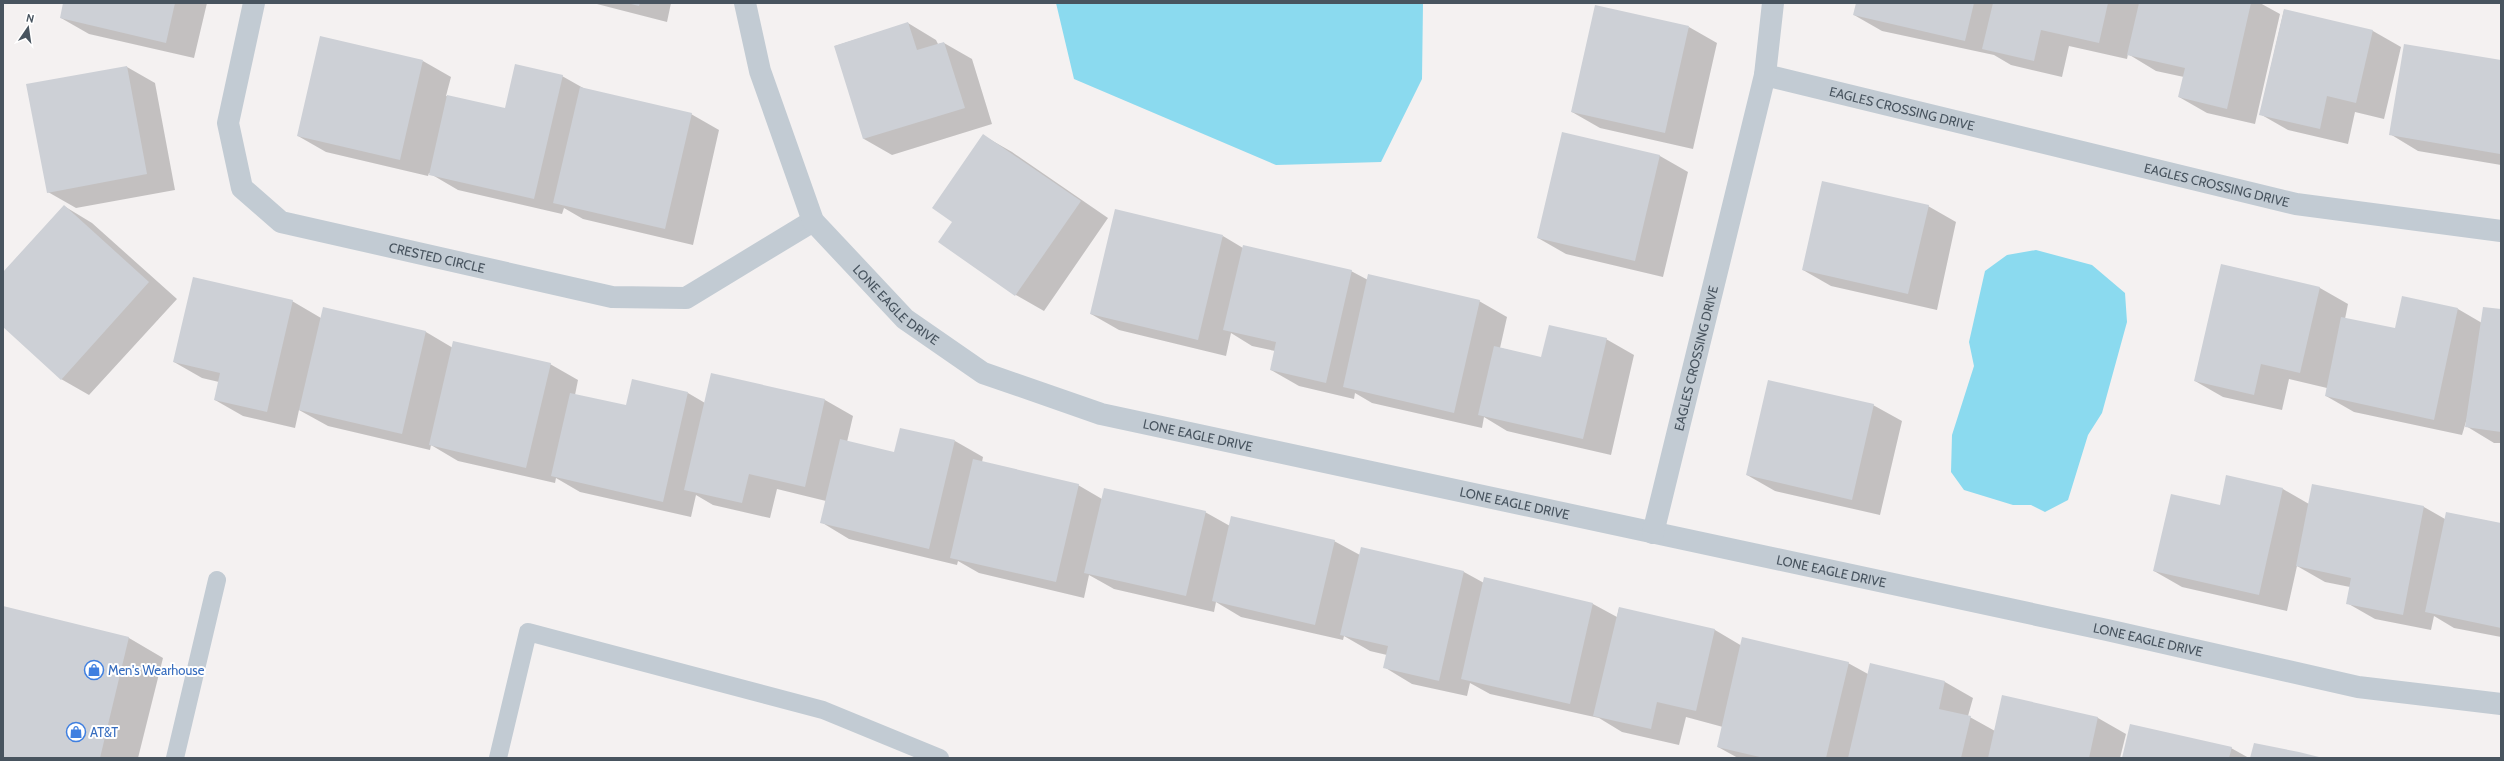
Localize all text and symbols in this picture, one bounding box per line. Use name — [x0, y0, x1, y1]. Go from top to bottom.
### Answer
north arrow — [8, 8, 48, 48]
text: N — [25, 11, 36, 26]
street label: EAGLES CROSSING DRIVE — [1828, 83, 1976, 134]
street label: EAGLES CROSSING DRIVE — [2143, 159, 2291, 210]
street label: CRESTED CIRCLE — [387, 239, 487, 276]
street label: LONE EAGLE DRIVE — [850, 261, 942, 348]
street label: EAGLES CROSSING DRIVE — [1670, 284, 1721, 432]
street label: LONE EAGLE DRIVE — [1142, 415, 1254, 454]
street label: LONE EAGLE DRIVE — [1458, 483, 1571, 522]
street label: LONE EAGLE DRIVE — [1775, 551, 1888, 590]
street label: LONE EAGLE DRIVE — [2092, 619, 2204, 660]
shop icon: Men's Wearhouse — [83, 659, 105, 681]
place label: Men's Wearhouse — [108, 662, 205, 678]
shop icon: AT&T — [65, 721, 87, 743]
place label: AT&T — [90, 724, 118, 740]

